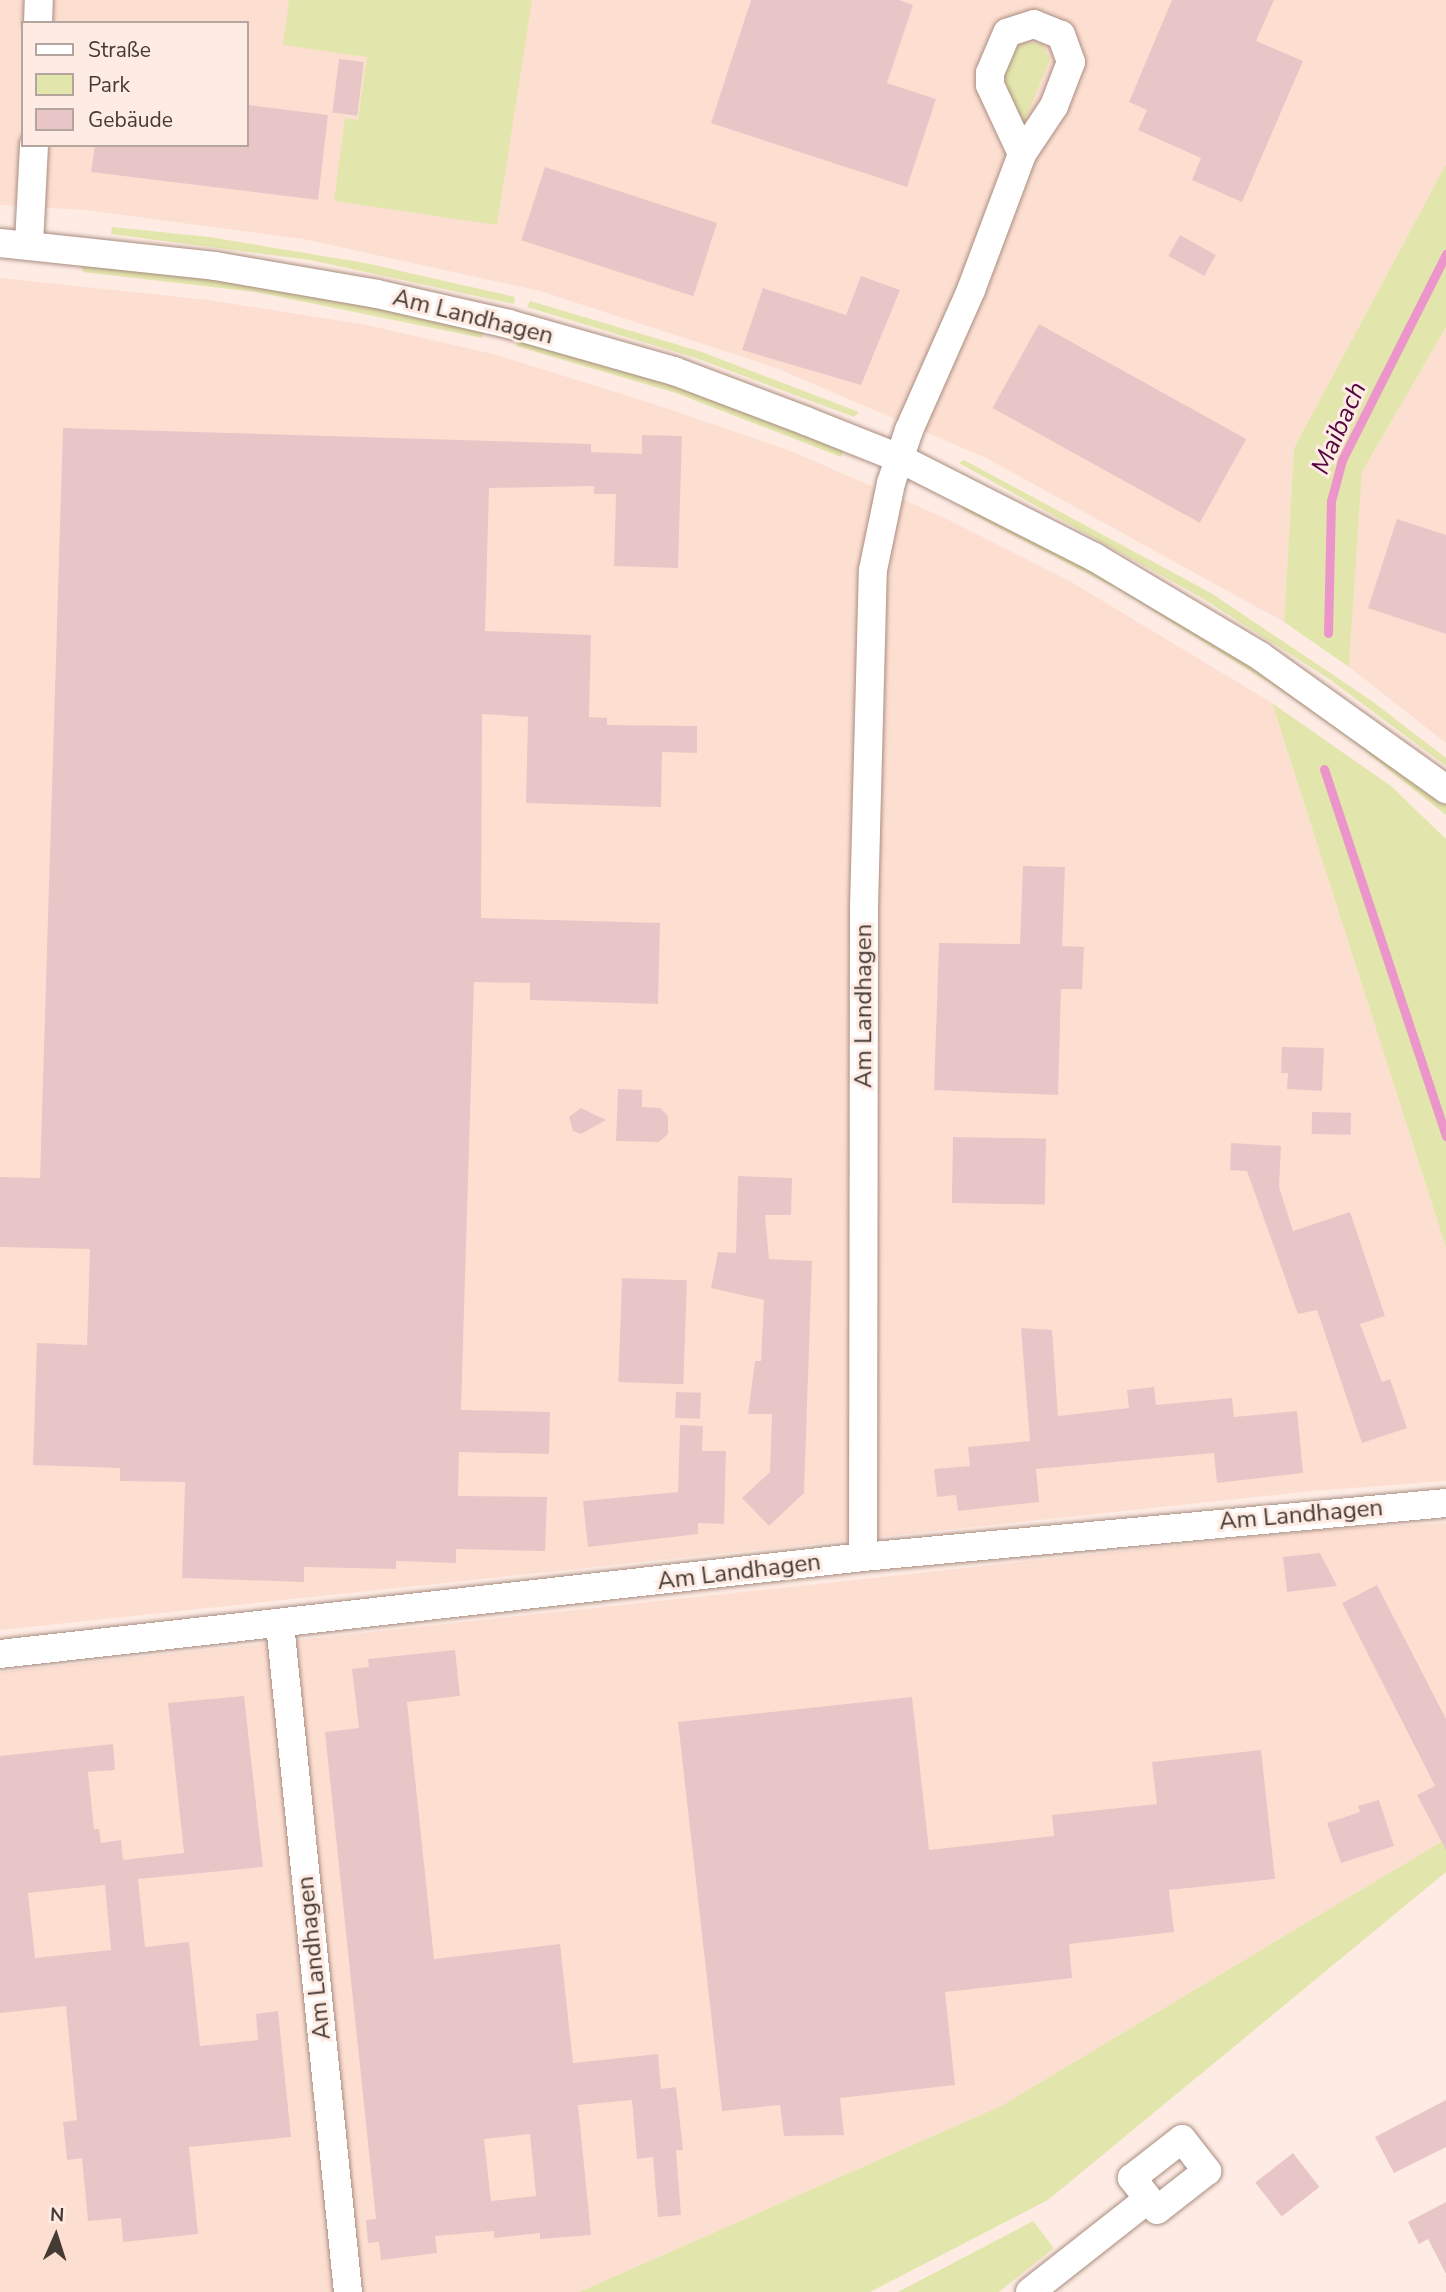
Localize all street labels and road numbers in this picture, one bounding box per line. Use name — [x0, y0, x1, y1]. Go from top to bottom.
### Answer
street label: Am Landhagen — [390, 283, 556, 351]
street label: Am Landhagen — [850, 924, 878, 1088]
street label: Am Landhagen — [1218, 1493, 1384, 1537]
street label: Am Landhagen — [656, 1548, 822, 1596]
street label: Am Landhagen — [291, 1875, 337, 2041]

